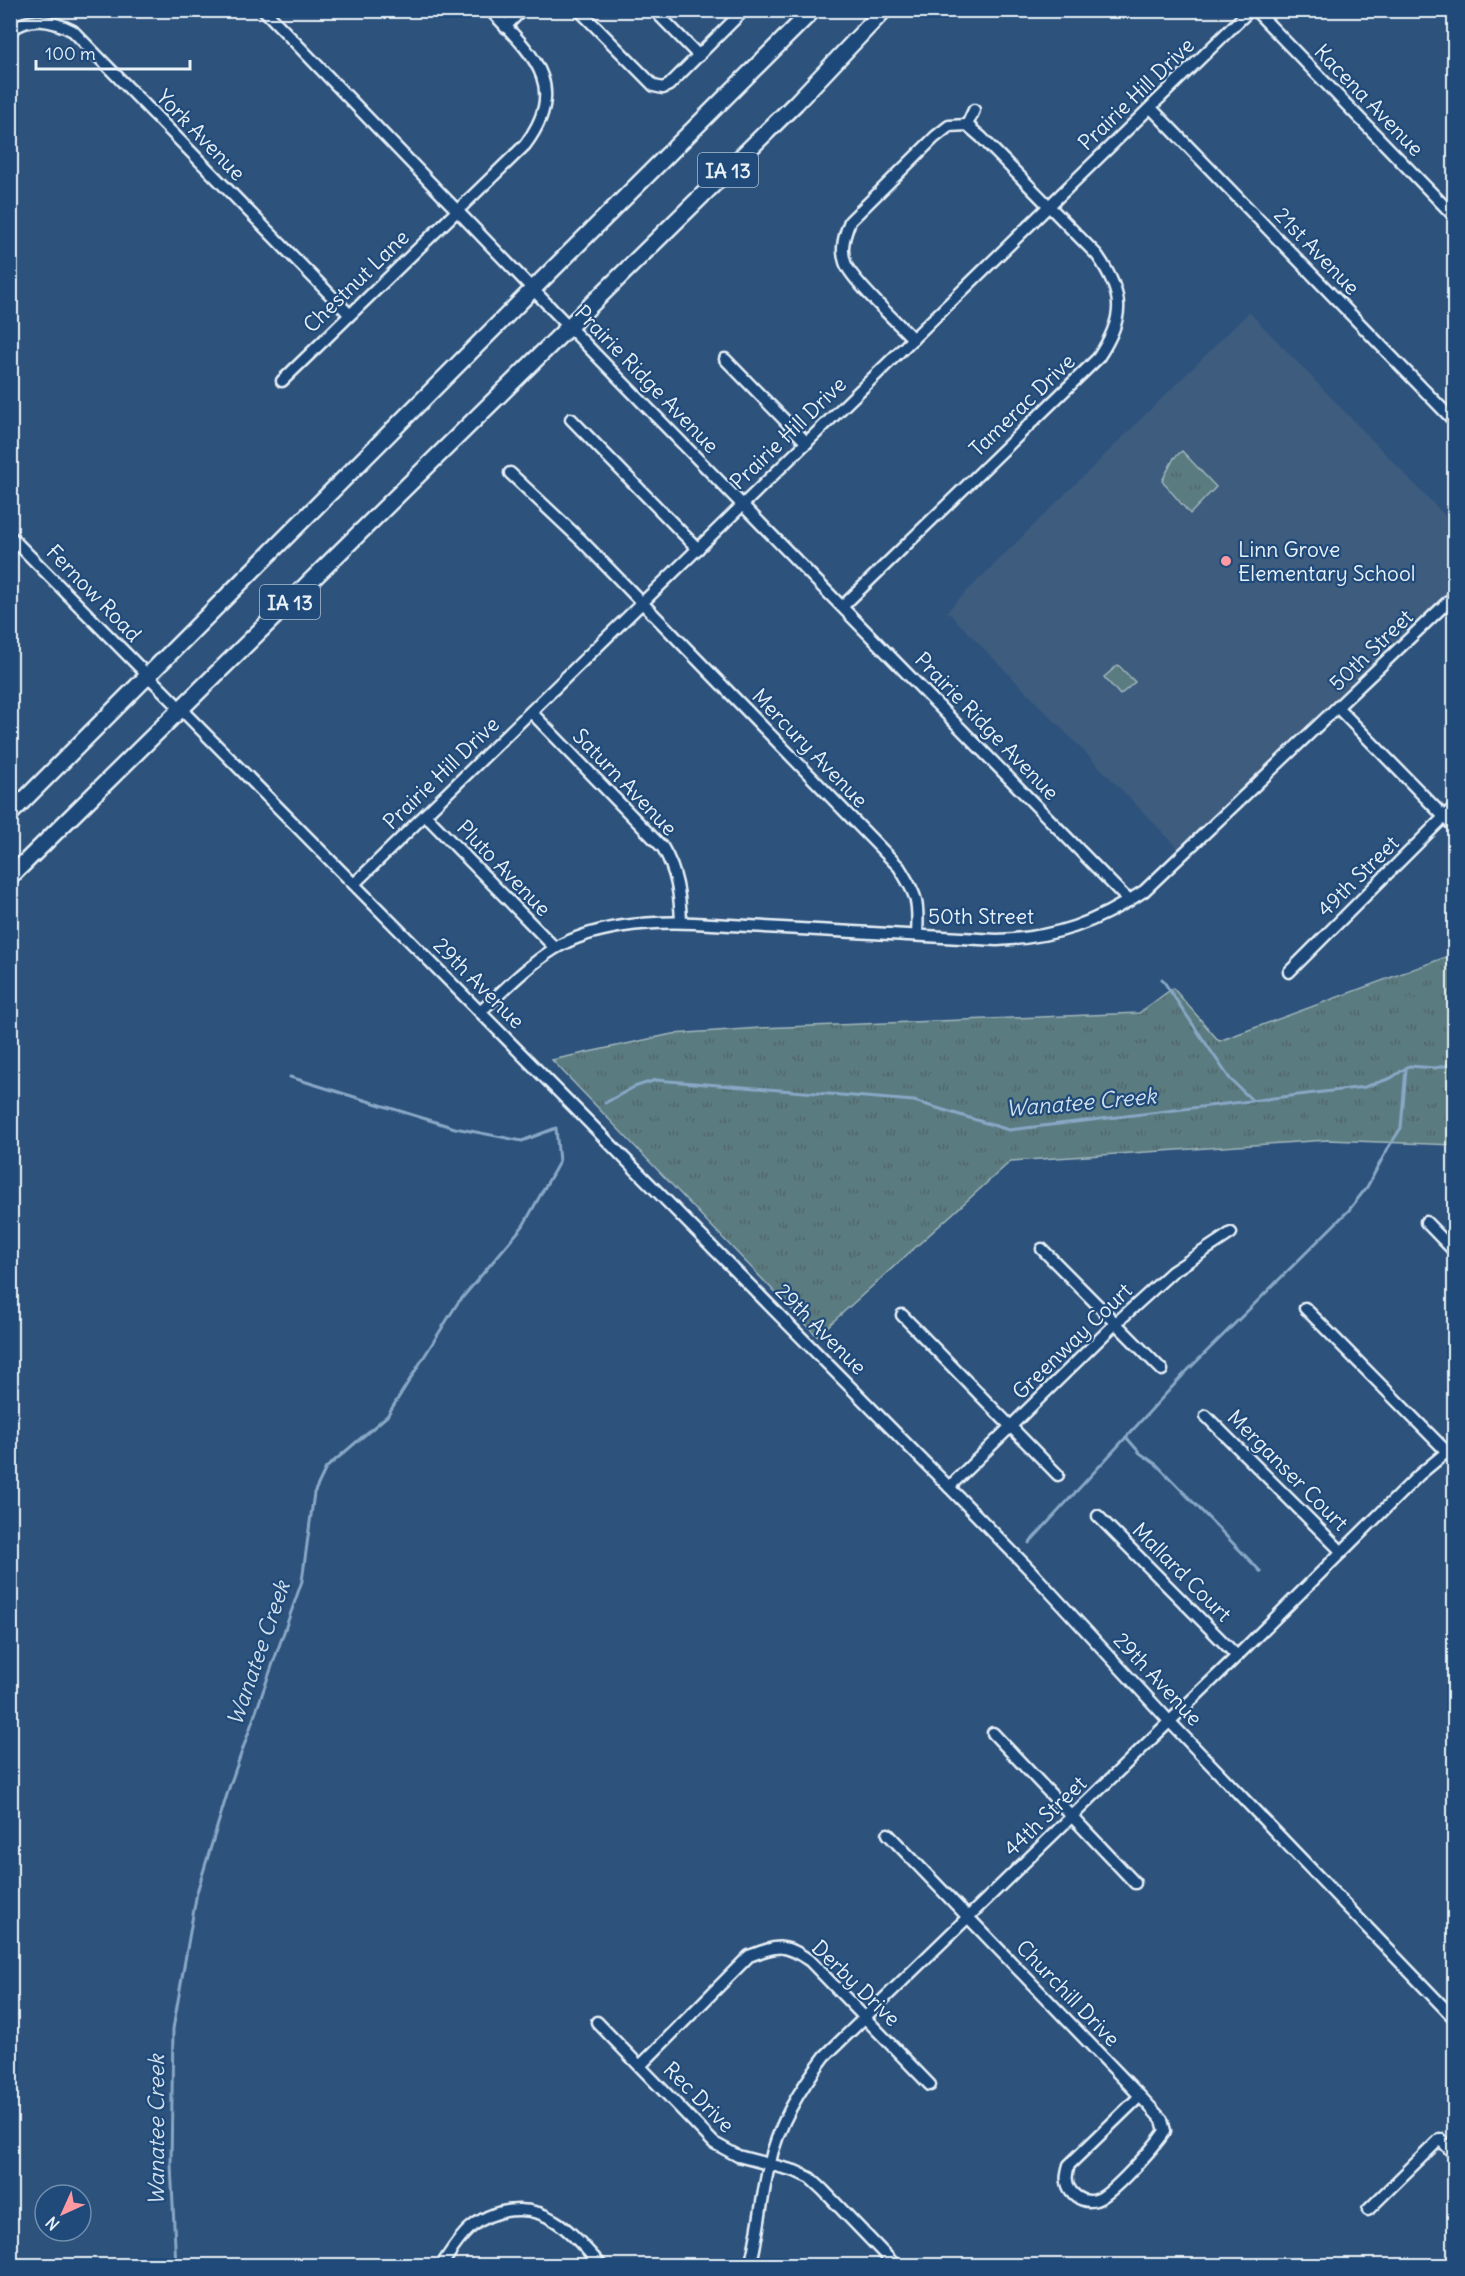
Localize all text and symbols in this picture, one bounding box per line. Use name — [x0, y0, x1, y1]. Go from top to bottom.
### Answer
street label: Prairie Hill Drive — [1072, 32, 1200, 156]
scale bar — [36, 33, 190, 71]
street label: Kacena Avenue — [1309, 38, 1429, 162]
text: 100 m — [45, 42, 96, 65]
street label: York Avenue — [151, 84, 251, 186]
road number: IA 13 — [698, 153, 758, 187]
street label: 21st Avenue — [1268, 201, 1366, 301]
street label: Chestnut Lane — [297, 224, 415, 338]
street label: Prairie Ridge Avenue — [569, 299, 725, 459]
street label: Tamerac Drive — [963, 348, 1081, 462]
street label: Prairie Hill Drive — [724, 371, 852, 495]
place label: Linn Grove Elementary School — [1238, 536, 1415, 587]
street label: Fernow Road — [41, 539, 147, 647]
marker: Linn Grove Elementary School — [1219, 554, 1233, 568]
road number: IA 13 — [260, 585, 320, 619]
street label: 50th Street — [1323, 603, 1419, 697]
street label: Prairie Ridge Avenue — [909, 646, 1065, 806]
street label: Mercury Avenue — [746, 683, 874, 813]
street label: Prairie Hill Drive — [377, 711, 505, 835]
street label: Saturn Avenue — [567, 723, 683, 841]
street label: Pluto Avenue — [451, 814, 557, 922]
street label: 49th Street — [1312, 830, 1404, 922]
street label: 50th Street — [928, 903, 1034, 930]
street label: 29th Avenue — [428, 932, 530, 1034]
water label: Wanatee Creek — [1005, 1081, 1159, 1123]
street label: Greenway Court — [1006, 1277, 1138, 1405]
street label: 29th Avenue — [770, 1278, 872, 1380]
street label: Merganser Court — [1222, 1404, 1354, 1536]
street label: Mallard Court — [1127, 1517, 1237, 1627]
water label: Wanatee Creek — [220, 1575, 296, 1729]
street label: 29th Avenue — [1108, 1627, 1208, 1731]
street label: 44th Street — [998, 1770, 1092, 1862]
street label: Derby Drive — [806, 1934, 906, 2032]
street label: Churchill Drive — [1010, 1934, 1126, 2052]
water label: Wanatee Creek — [142, 2053, 170, 2205]
street label: Rec Drive — [658, 2056, 740, 2138]
north arrow — [33, 2183, 93, 2243]
text: N — [41, 2213, 63, 2235]

